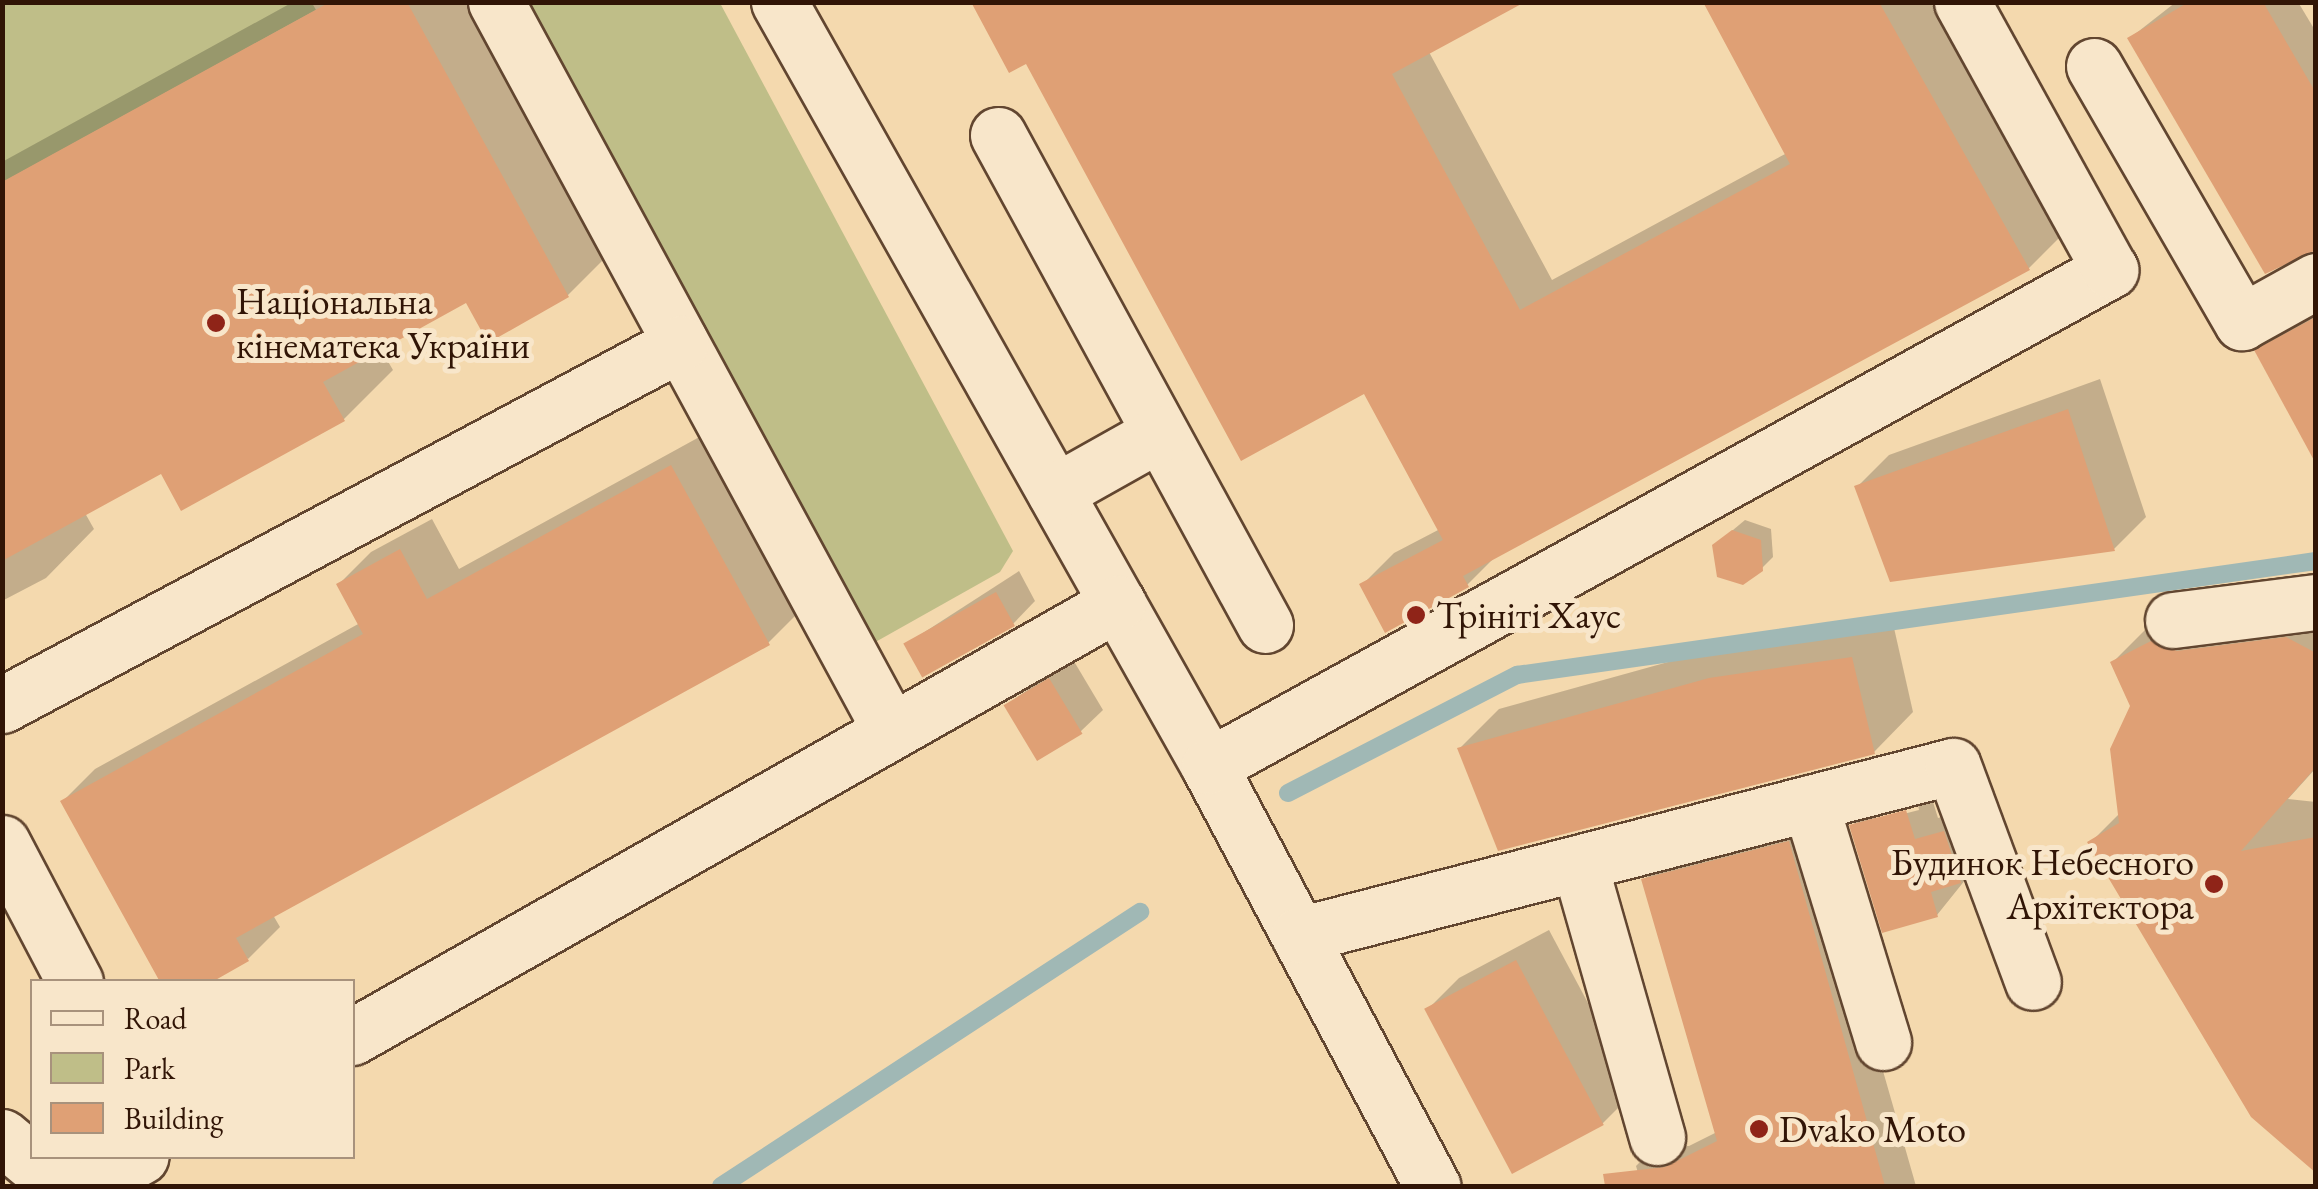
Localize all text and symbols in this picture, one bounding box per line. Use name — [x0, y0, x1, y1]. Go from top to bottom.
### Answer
place label: Національна кінематека України — [236, 278, 530, 368]
marker: Національна кінематека України — [205, 312, 227, 334]
place label: Трініті Хаус — [1436, 592, 1621, 638]
marker: Трініті Хаус — [1405, 604, 1427, 626]
place label: Будинок Небесного Архітектора — [1890, 839, 2194, 928]
marker: Будинок Небесного Архітектора — [2203, 873, 2225, 895]
legend — [30, 979, 355, 1159]
text: Road — [124, 999, 187, 1038]
text: Park — [124, 1049, 175, 1088]
text: Building — [124, 1099, 223, 1138]
place label: Dvako Moto — [1779, 1106, 1966, 1152]
marker: Dvako Moto — [1748, 1118, 1770, 1140]

